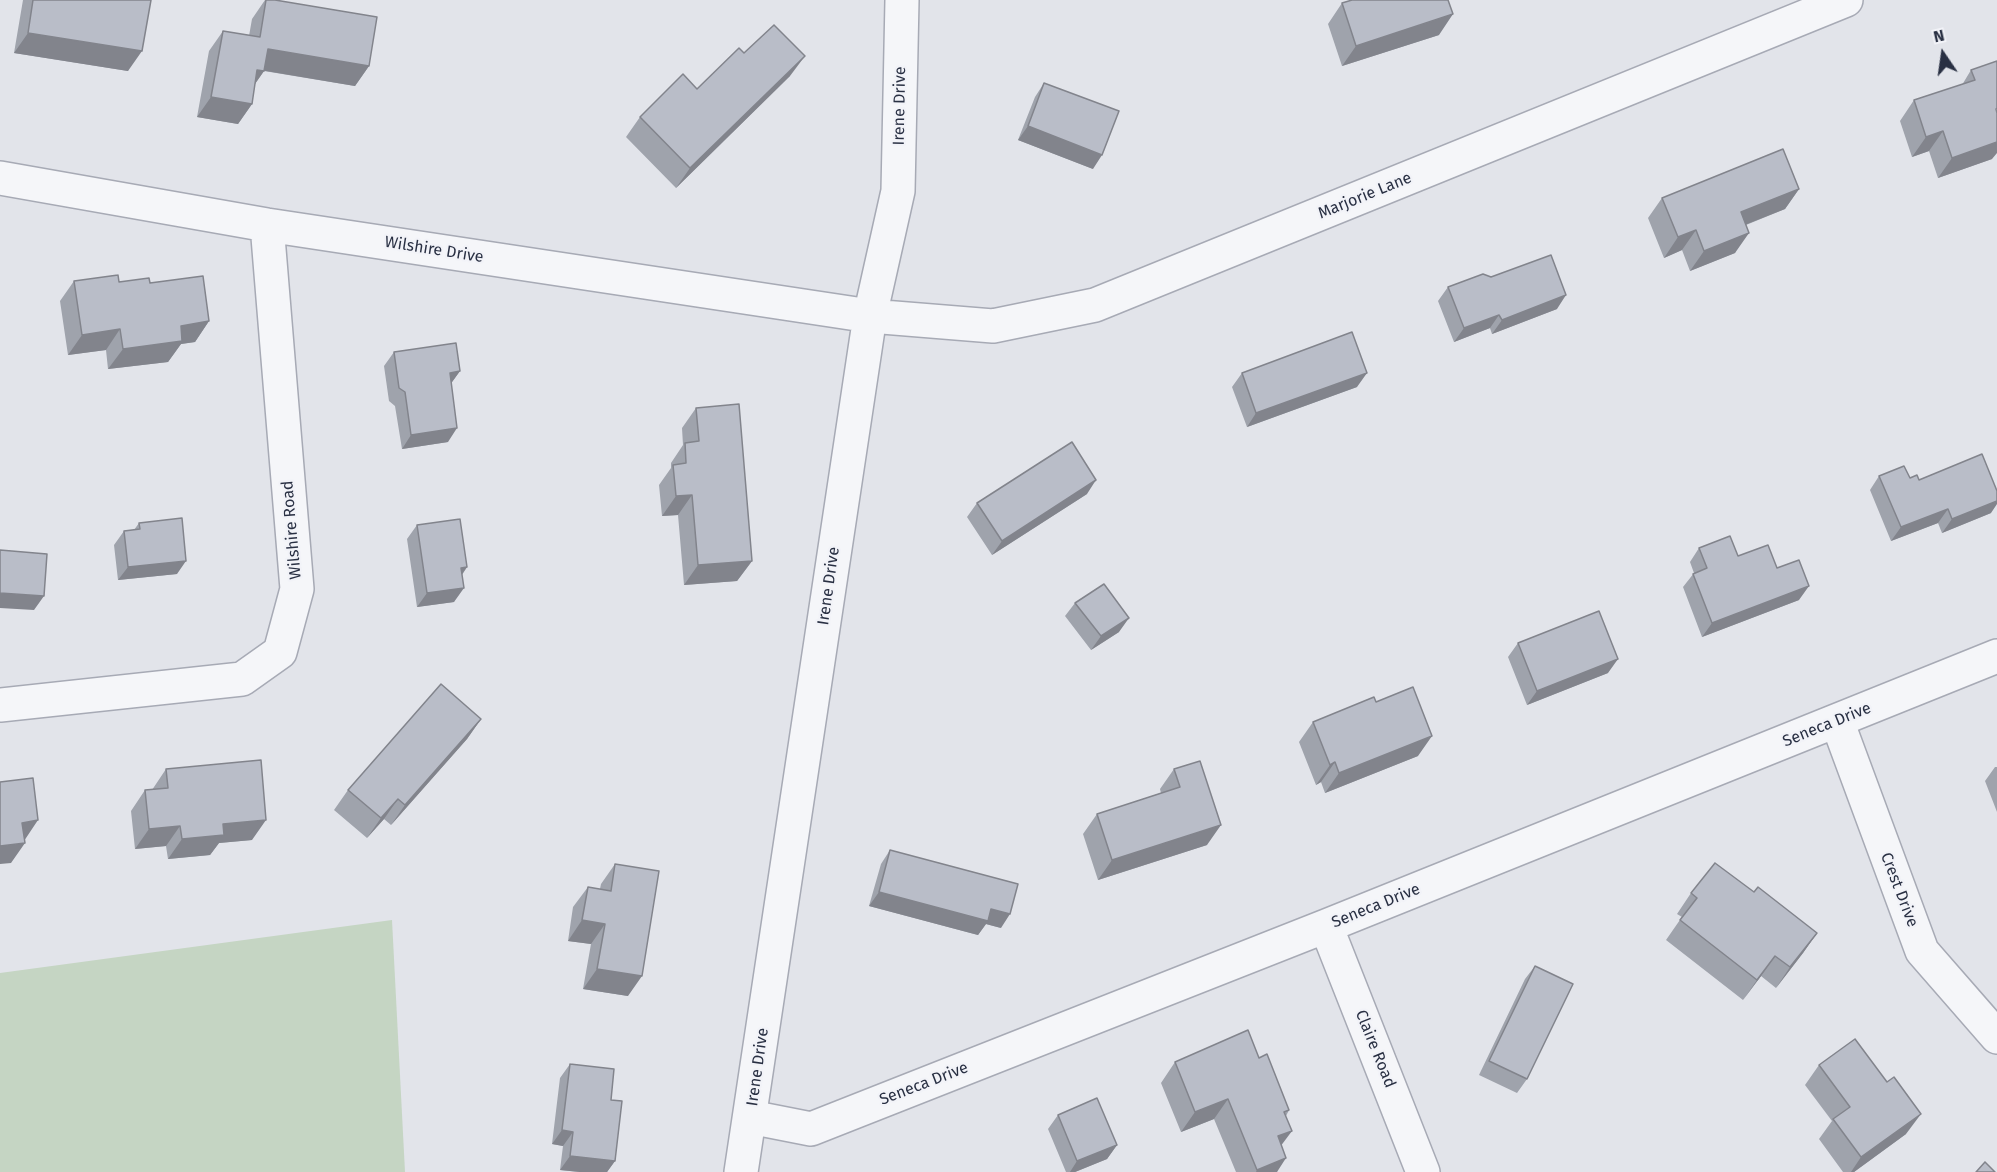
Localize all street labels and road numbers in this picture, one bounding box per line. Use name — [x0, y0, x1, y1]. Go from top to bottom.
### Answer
street label: Irene Drive — [890, 66, 910, 146]
street label: Marjorie Lane — [1315, 169, 1415, 223]
street label: Wilshire Drive — [383, 233, 485, 267]
street label: Wilshire Road — [278, 480, 306, 580]
street label: Irene Drive — [814, 546, 844, 626]
street label: Seneca Drive — [1780, 699, 1874, 751]
street label: Crest Drive — [1876, 850, 1922, 930]
street label: Seneca Drive — [1329, 880, 1423, 932]
street label: Claire Road — [1351, 1007, 1399, 1091]
street label: Irene Drive — [743, 1027, 773, 1107]
street label: Seneca Drive — [877, 1058, 971, 1110]

